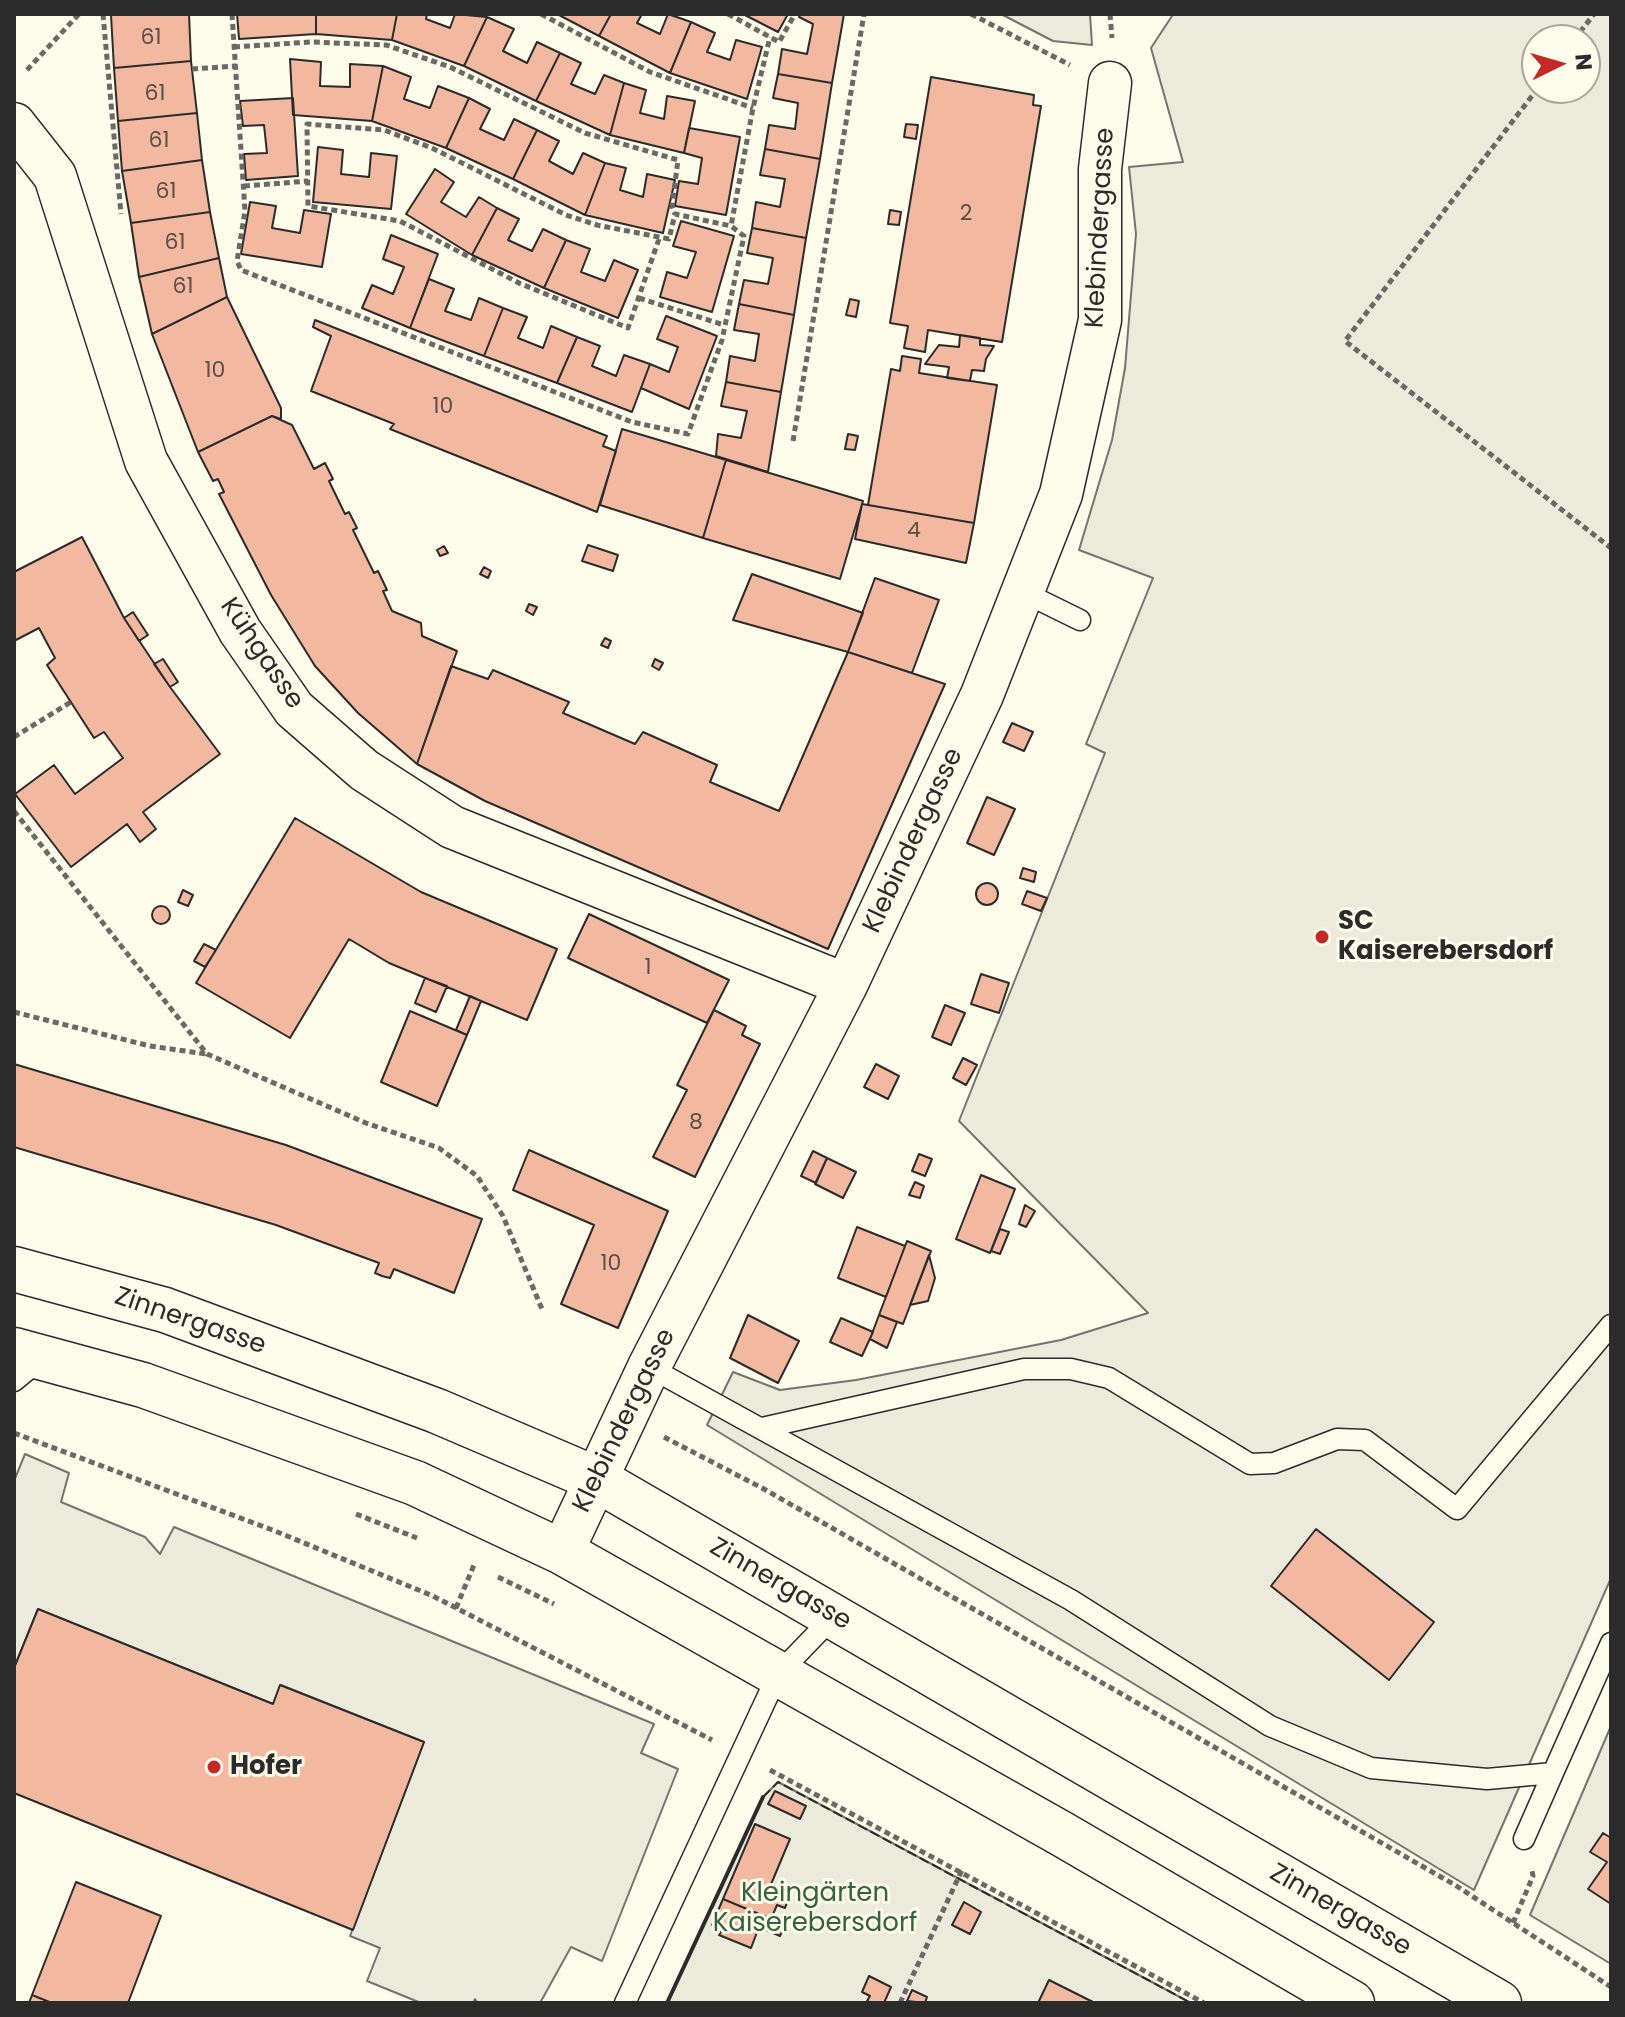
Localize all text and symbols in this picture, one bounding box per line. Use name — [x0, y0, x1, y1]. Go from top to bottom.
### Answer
north arrow — [1521, 24, 1601, 104]
house number: 61 — [140, 25, 162, 51]
text: N — [1567, 52, 1600, 72]
house number: 61 — [144, 81, 166, 107]
street label: Klebindergasse — [1080, 127, 1122, 329]
house number: 61 — [148, 128, 170, 154]
house number: 61 — [155, 179, 177, 205]
house number: 2 — [960, 201, 972, 227]
house number: 61 — [164, 230, 186, 256]
house number: 61 — [172, 274, 194, 300]
house number: 10 — [205, 358, 225, 384]
house number: 10 — [433, 394, 453, 420]
house number: 4 — [907, 518, 921, 544]
street label: Kühgasse — [212, 593, 310, 715]
street label: Klebindergasse — [857, 744, 971, 938]
place label: SC Kaiserebersdorf — [1338, 906, 1553, 968]
marker: SC Kaiserebersdorf — [1313, 928, 1331, 946]
house number: 1 — [644, 955, 652, 981]
house number: 8 — [689, 1110, 703, 1136]
house number: 10 — [601, 1251, 621, 1277]
street label: Zinnergasse — [110, 1282, 270, 1362]
street label: Klebindergasse — [567, 1324, 683, 1518]
street label: Zinnergasse — [704, 1532, 856, 1638]
place label: Hofer — [230, 1751, 302, 1783]
marker: Hofer — [205, 1758, 223, 1776]
street label: Zinnergasse — [1264, 1858, 1416, 1964]
park label: Kleingärten Kaiserebersdorf — [713, 1878, 917, 1940]

